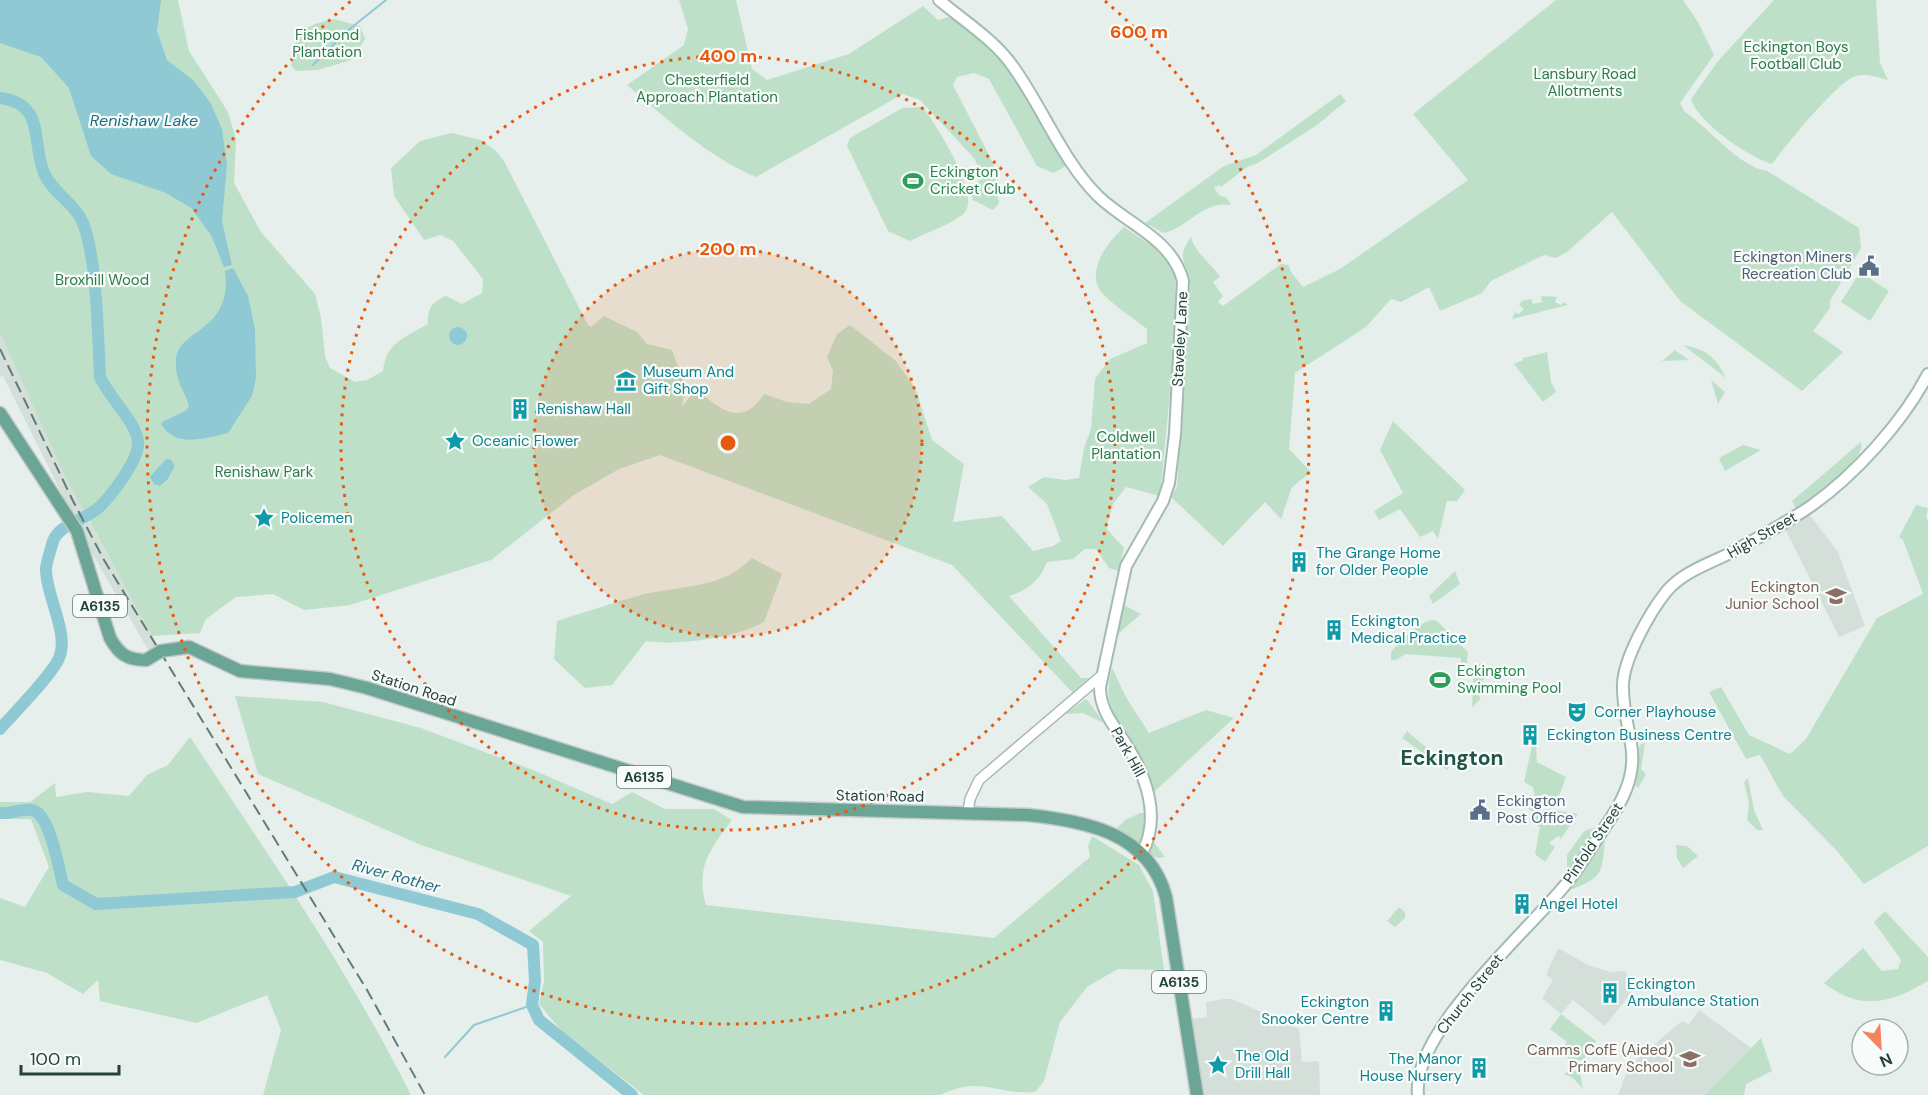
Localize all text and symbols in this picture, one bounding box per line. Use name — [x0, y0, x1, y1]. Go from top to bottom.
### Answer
text: 600 m — [1110, 20, 1168, 44]
park label: Fishpond Plantation — [292, 25, 362, 62]
park label: Eckington Boys Football Club — [1743, 37, 1849, 74]
text: 400 m — [699, 44, 757, 68]
park label: Lansbury Road Allotments — [1534, 64, 1637, 101]
park label: Chesterfield Approach Plantation — [636, 70, 778, 107]
water label: Renishaw Lake — [90, 110, 198, 131]
place label: Eckington Cricket Club — [930, 162, 1016, 199]
sports icon: Eckington Cricket Club — [901, 169, 925, 193]
text: 200 m — [700, 237, 756, 261]
place label: Eckington Miners Recreation Club — [1733, 247, 1852, 284]
public building icon: Eckington Miners Recreation Club — [1857, 254, 1881, 278]
park label: Broxhill Wood — [55, 270, 149, 290]
street label: Staveley Lane — [1168, 291, 1192, 387]
place label: Museum And Gift Shop — [643, 362, 734, 399]
museum icon: Museum And Gift Shop — [614, 369, 638, 393]
building icon: Renishaw Hall — [508, 397, 532, 421]
place label: Renishaw Hall — [537, 399, 631, 419]
park label: Coldwell Plantation — [1091, 427, 1161, 464]
place icon: Oceanic Flower — [443, 429, 467, 453]
place label: Oceanic Flower — [472, 431, 579, 451]
centre of rings — [718, 433, 738, 453]
park label: Renishaw Park — [215, 462, 314, 482]
place icon: Policemen — [252, 506, 276, 530]
street label: High Street — [1724, 507, 1801, 563]
place label: Policemen — [281, 508, 353, 528]
place label: The Grange Home for Older People — [1316, 543, 1441, 580]
building icon: The Grange Home for Older People — [1287, 550, 1311, 574]
place label: Eckington Junior School — [1725, 577, 1819, 614]
school or university icon: Eckington Junior School — [1824, 584, 1848, 608]
road number: A6135 — [73, 595, 127, 617]
place label: Eckington Medical Practice — [1351, 611, 1467, 648]
building icon: Eckington Medical Practice — [1322, 618, 1346, 642]
place label: Eckington Swimming Pool — [1457, 661, 1561, 698]
street label: Station Road — [369, 665, 459, 711]
sports icon: Eckington Swimming Pool — [1428, 668, 1452, 692]
theatre icon: Corner Playhouse — [1565, 700, 1589, 724]
place label: Corner Playhouse — [1594, 702, 1716, 722]
street label: Park Hill — [1106, 723, 1150, 781]
building icon: Eckington Business Centre — [1518, 723, 1542, 747]
place label: Eckington Business Centre — [1547, 725, 1732, 745]
district label: Eckington — [1401, 744, 1503, 772]
road number: A6135 — [617, 766, 671, 788]
street label: Station Road — [836, 785, 924, 807]
place label: Eckington Post Office — [1497, 791, 1574, 828]
public building icon: Eckington Post Office — [1468, 798, 1492, 822]
street label: Pinfold Street — [1558, 798, 1628, 887]
water label: River Rother — [350, 854, 443, 898]
building icon: Angel Hotel — [1510, 892, 1534, 916]
place label: Angel Hotel — [1539, 894, 1618, 914]
street label: Church Street — [1432, 950, 1508, 1038]
road number: A6135 — [1152, 971, 1206, 993]
place label: Eckington Ambulance Station — [1627, 974, 1759, 1011]
building icon: Eckington Ambulance Station — [1598, 981, 1622, 1005]
place label: Eckington Snooker Centre — [1261, 992, 1369, 1029]
building icon: Eckington Snooker Centre — [1374, 999, 1398, 1023]
north arrow — [1850, 1017, 1910, 1077]
scale bar — [21, 1038, 118, 1076]
place label: Camms CofE (Aided) Primary School — [1527, 1040, 1673, 1077]
place label: The Old Drill Hall — [1235, 1046, 1290, 1083]
text: 100 m — [30, 1047, 81, 1071]
school or university icon: Camms CofE (Aided) Primary School — [1678, 1047, 1702, 1071]
text: N — [1876, 1048, 1895, 1072]
place label: The Manor House Nursery — [1360, 1049, 1463, 1086]
place icon: The Old Drill Hall — [1206, 1053, 1230, 1077]
building icon: The Manor House Nursery — [1467, 1056, 1491, 1080]

